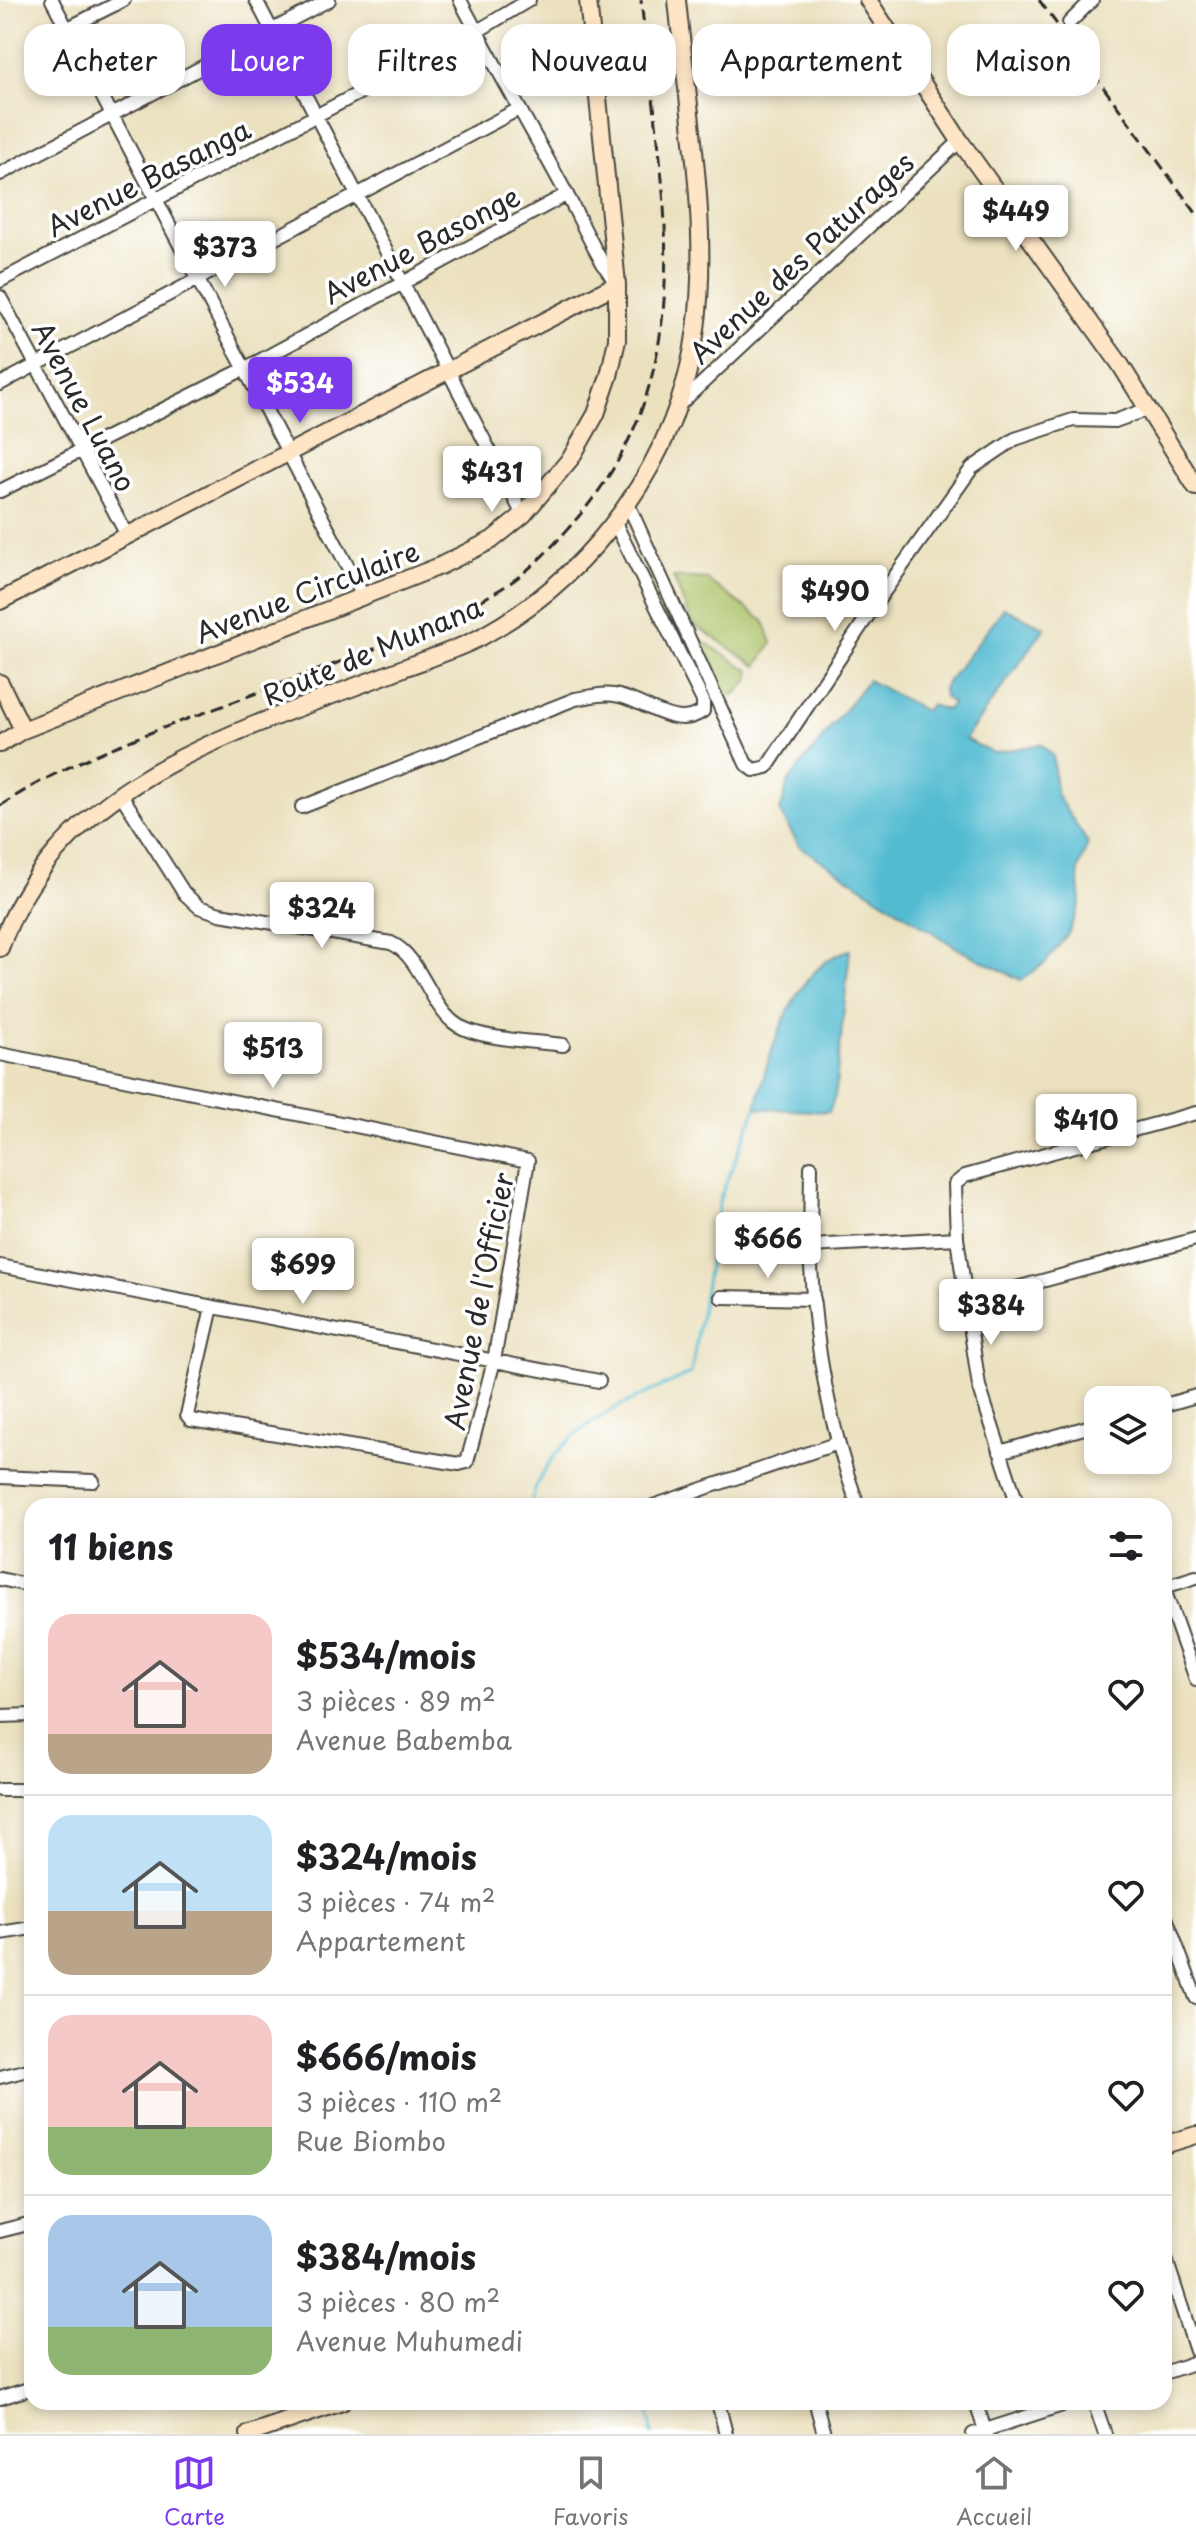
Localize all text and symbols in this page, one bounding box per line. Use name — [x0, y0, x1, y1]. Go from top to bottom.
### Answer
chip: Acheter — [24, 24, 185, 96]
chip: Louer — [201, 24, 332, 96]
chip: Filtres — [348, 24, 485, 96]
chip: Nouveau — [501, 24, 676, 96]
chip: Appartement — [692, 24, 931, 96]
chip: Maison — [947, 24, 1100, 96]
street label: Avenue Basanga — [39, 107, 258, 247]
street label: Avenue des Paturages — [679, 141, 923, 373]
street label: Avenue Basonge — [315, 174, 527, 314]
pin: $449 — [969, 185, 1063, 253]
text: $449 — [982, 191, 1050, 230]
pin: $373 — [178, 221, 272, 289]
text: $373 — [193, 227, 257, 266]
street label: Avenue Luano — [22, 313, 148, 499]
pin: $534 — [253, 357, 347, 425]
text: $534 — [266, 363, 334, 402]
pin: $431 — [445, 446, 539, 514]
text: $431 — [461, 452, 523, 491]
street label: Avenue Circulaire — [189, 528, 425, 654]
pin: $490 — [788, 565, 882, 633]
text: $490 — [800, 571, 870, 610]
street label: Route de Munana — [255, 584, 489, 716]
pin: $324 — [275, 882, 369, 950]
text: $324 — [288, 888, 356, 927]
pin: $513 — [226, 1022, 320, 1090]
text: $513 — [242, 1028, 304, 1067]
pin: $410 — [1039, 1094, 1133, 1162]
text: $410 — [1054, 1100, 1118, 1139]
street label: Avenue de l'Officier — [432, 1168, 524, 1433]
pin: $666 — [721, 1212, 815, 1280]
text: $666 — [734, 1218, 802, 1257]
pin: $699 — [256, 1238, 350, 1306]
text: $699 — [270, 1244, 336, 1283]
pin: $384 — [944, 1279, 1038, 1347]
text: $384 — [957, 1285, 1025, 1324]
map controls — [1084, 1386, 1172, 1474]
button: layers — [1084, 1386, 1172, 1474]
text: 11 biens — [48, 1520, 173, 1572]
icon: filters — [1104, 1524, 1148, 1568]
text: $534/mois — [296, 1629, 476, 1681]
icon: home — [112, 1646, 208, 1742]
icon: heart — [1104, 1672, 1148, 1716]
text: 3 pièces · 89 m² — [296, 1681, 496, 1720]
text: Avenue Babemba — [296, 1720, 512, 1759]
text: $324/mois — [296, 1830, 477, 1882]
icon: home — [112, 1847, 208, 1943]
icon: heart — [1104, 1873, 1148, 1917]
text: 3 pièces · 74 m² — [296, 1882, 495, 1921]
text: Appartement — [296, 1921, 466, 1960]
text: $666/mois — [296, 2030, 477, 2082]
icon: home — [112, 2047, 208, 2143]
icon: heart — [1104, 2073, 1148, 2117]
text: 3 pièces · 110 m² — [296, 2082, 502, 2121]
text: Rue Biombo — [296, 2121, 446, 2160]
text: $384/mois — [296, 2230, 476, 2282]
icon: home — [112, 2247, 208, 2343]
icon: heart — [1104, 2273, 1148, 2317]
text: 3 pièces · 80 m² — [296, 2282, 500, 2321]
text: Avenue Muhumedi — [296, 2321, 523, 2360]
tab: Carte — [164, 2451, 225, 2532]
tab: Favoris — [553, 2451, 628, 2532]
tab: Accueil — [956, 2451, 1032, 2532]

